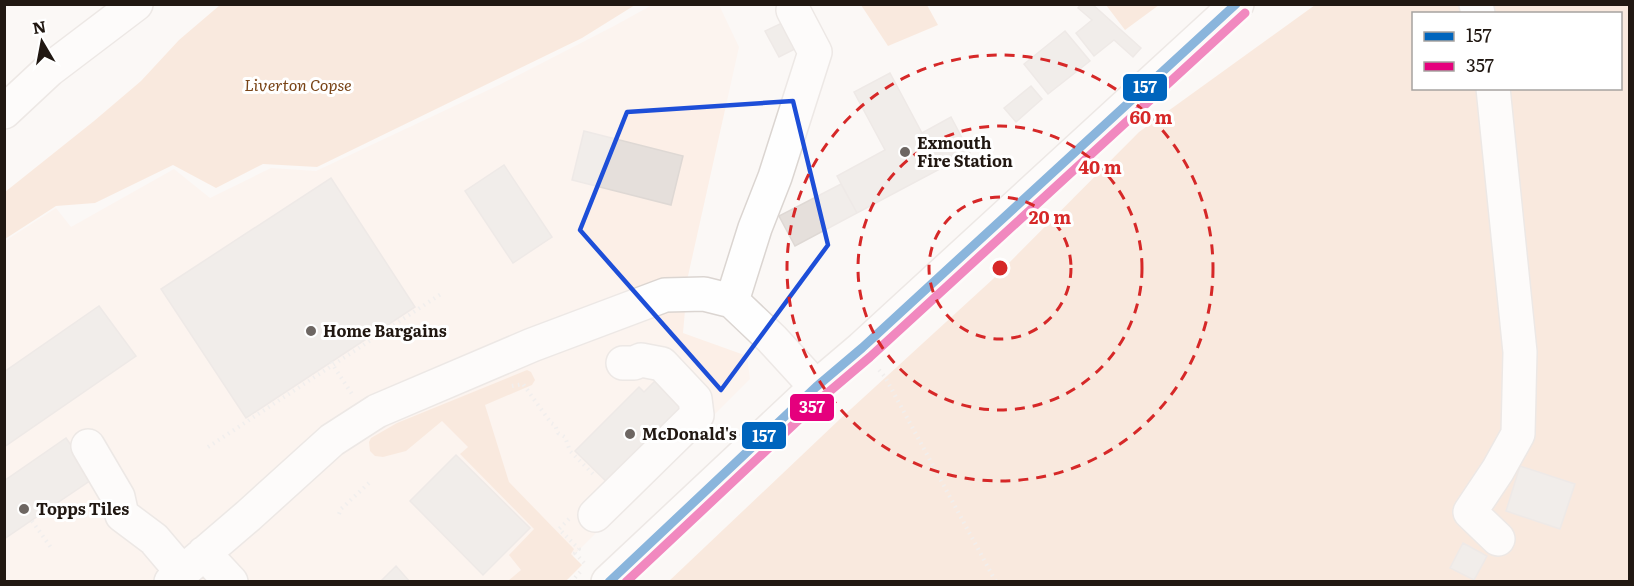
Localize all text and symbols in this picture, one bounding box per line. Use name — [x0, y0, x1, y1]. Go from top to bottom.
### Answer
north arrow — [12, 12, 72, 72]
legend — [1412, 12, 1622, 90]
text: N — [31, 13, 48, 39]
text: 157 — [1466, 21, 1492, 48]
text: 357 — [1466, 51, 1494, 78]
park label: Liverton Copse — [244, 72, 352, 96]
line badge: 157 — [1122, 73, 1168, 102]
text: 157 — [1133, 74, 1157, 98]
text: 60 m — [1129, 103, 1173, 130]
place label: Exmouth Fire Station — [917, 130, 1013, 172]
marker: Exmouth Fire Station — [898, 145, 912, 159]
text: 40 m — [1078, 153, 1122, 180]
text: 20 m — [1029, 203, 1071, 230]
centre of rings — [990, 258, 1010, 278]
place label: Home Bargains — [323, 318, 447, 342]
marker: Home Bargains — [304, 324, 318, 338]
line badge: 357 — [789, 393, 835, 422]
text: 357 — [799, 394, 825, 418]
place label: McDonald's — [642, 421, 737, 445]
line badge: 157 — [741, 421, 787, 450]
text: 157 — [752, 423, 776, 447]
marker: McDonald's — [623, 427, 637, 441]
place label: Topps Tiles — [36, 496, 129, 520]
marker: Topps Tiles — [17, 502, 31, 516]

